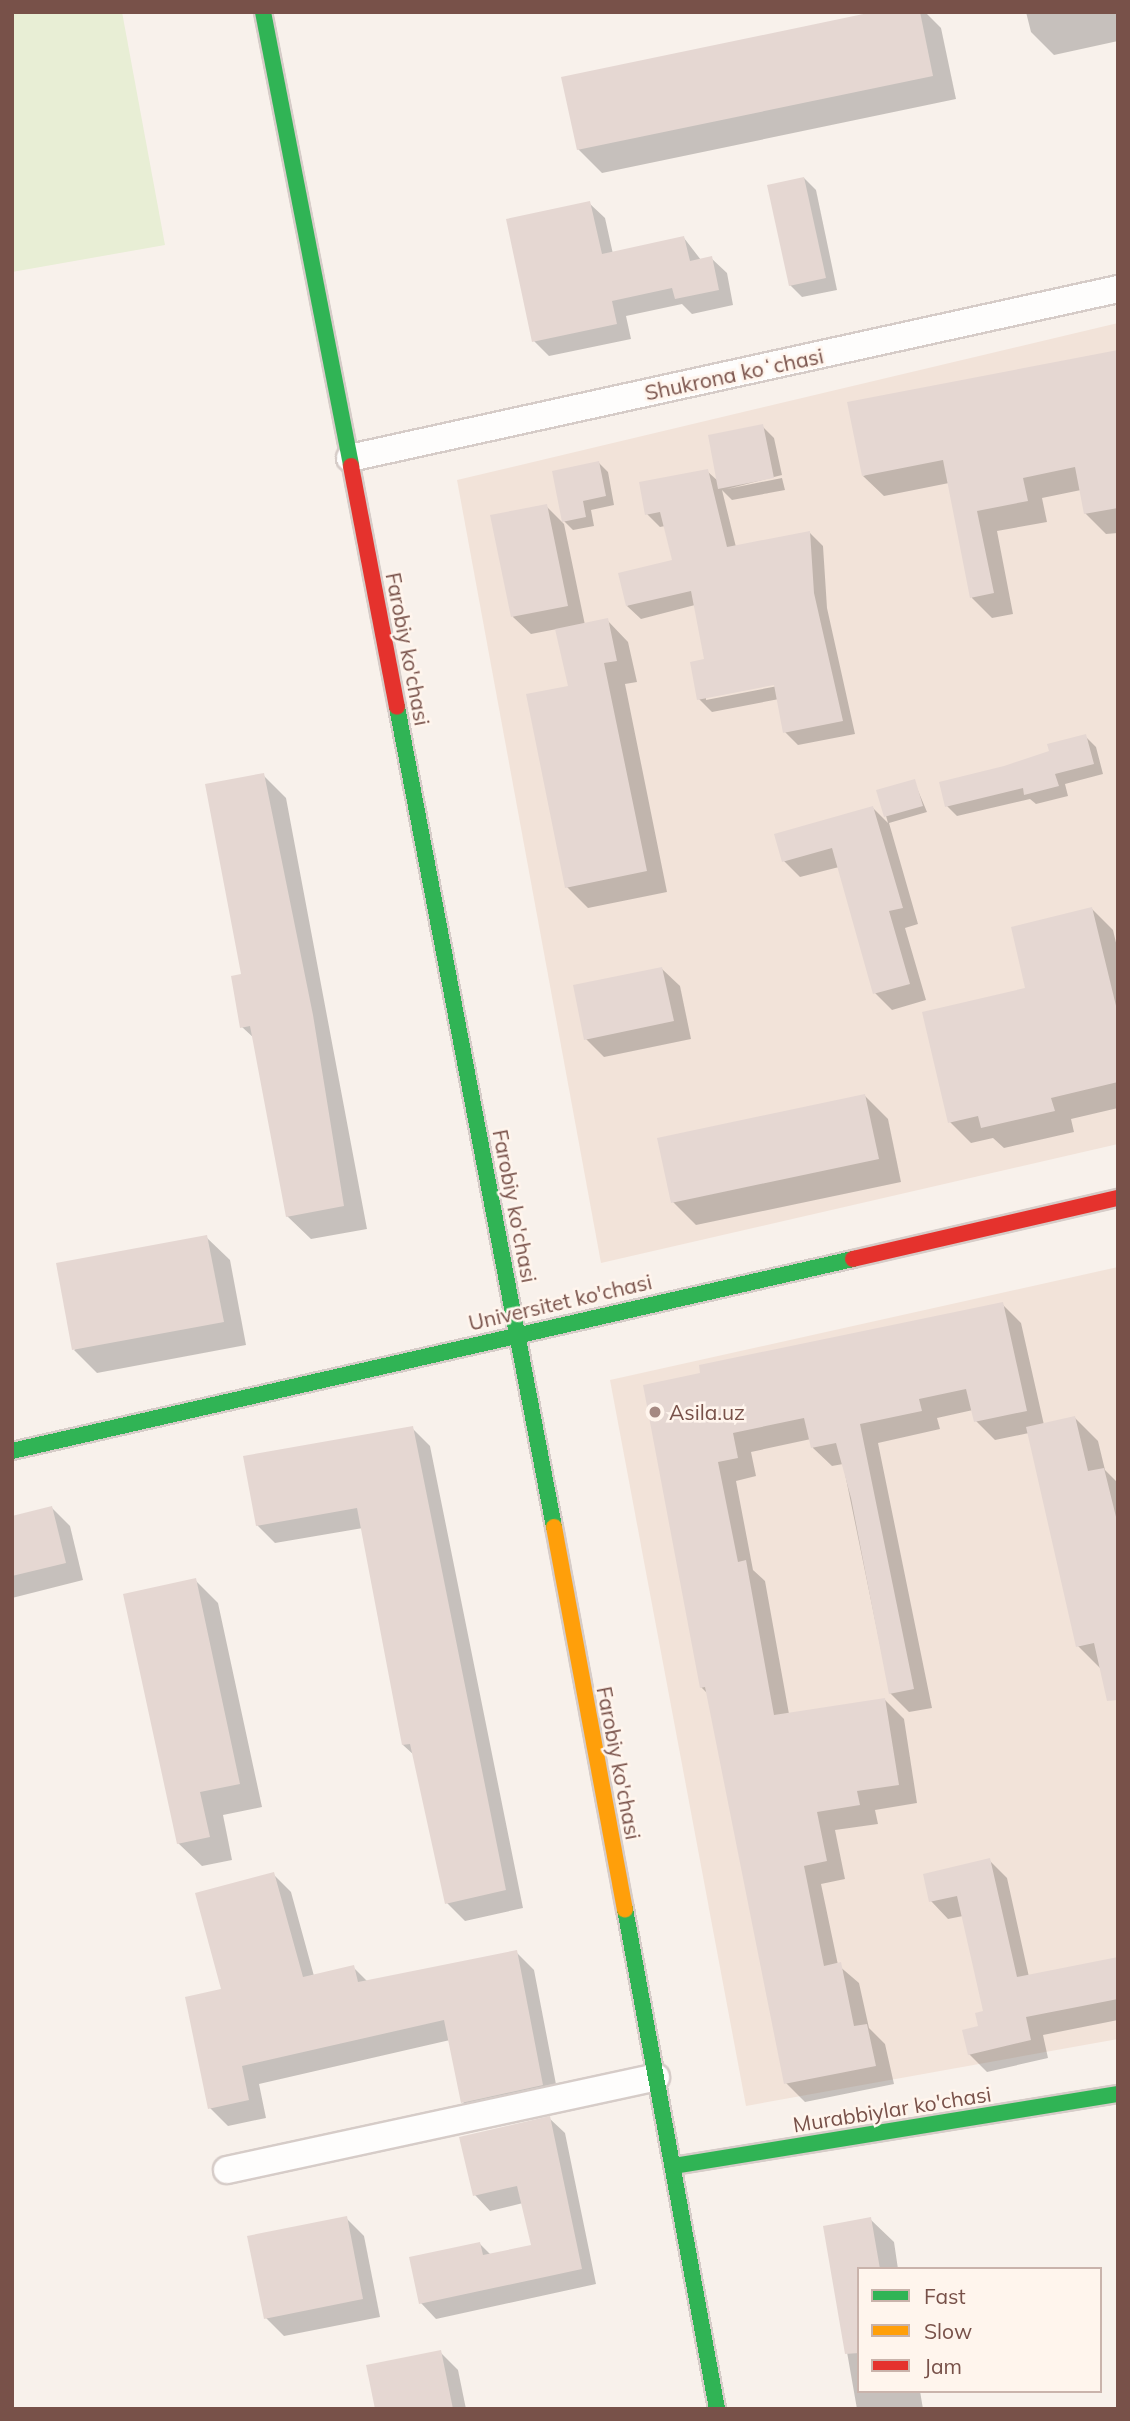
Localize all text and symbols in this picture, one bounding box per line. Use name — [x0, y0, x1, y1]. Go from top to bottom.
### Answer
street label: Shukrona koʻchasi — [642, 343, 826, 405]
street label: Farobiy ko'chasi — [381, 570, 435, 728]
street label: Farobiy ko'chasi — [488, 1127, 542, 1285]
street label: Universitet ko'chasi — [466, 1269, 654, 1335]
place label: Asila.uz — [669, 1399, 745, 1425]
marker: Asila.uz — [647, 1404, 663, 1420]
street label: Farobiy ko'chasi — [592, 1684, 646, 1842]
street label: Murabbiylar ko'chasi — [791, 2081, 993, 2137]
legend — [857, 2267, 1102, 2393]
text: Fast — [924, 2283, 966, 2309]
text: Slow — [924, 2318, 972, 2344]
text: Jam — [924, 2353, 962, 2379]

